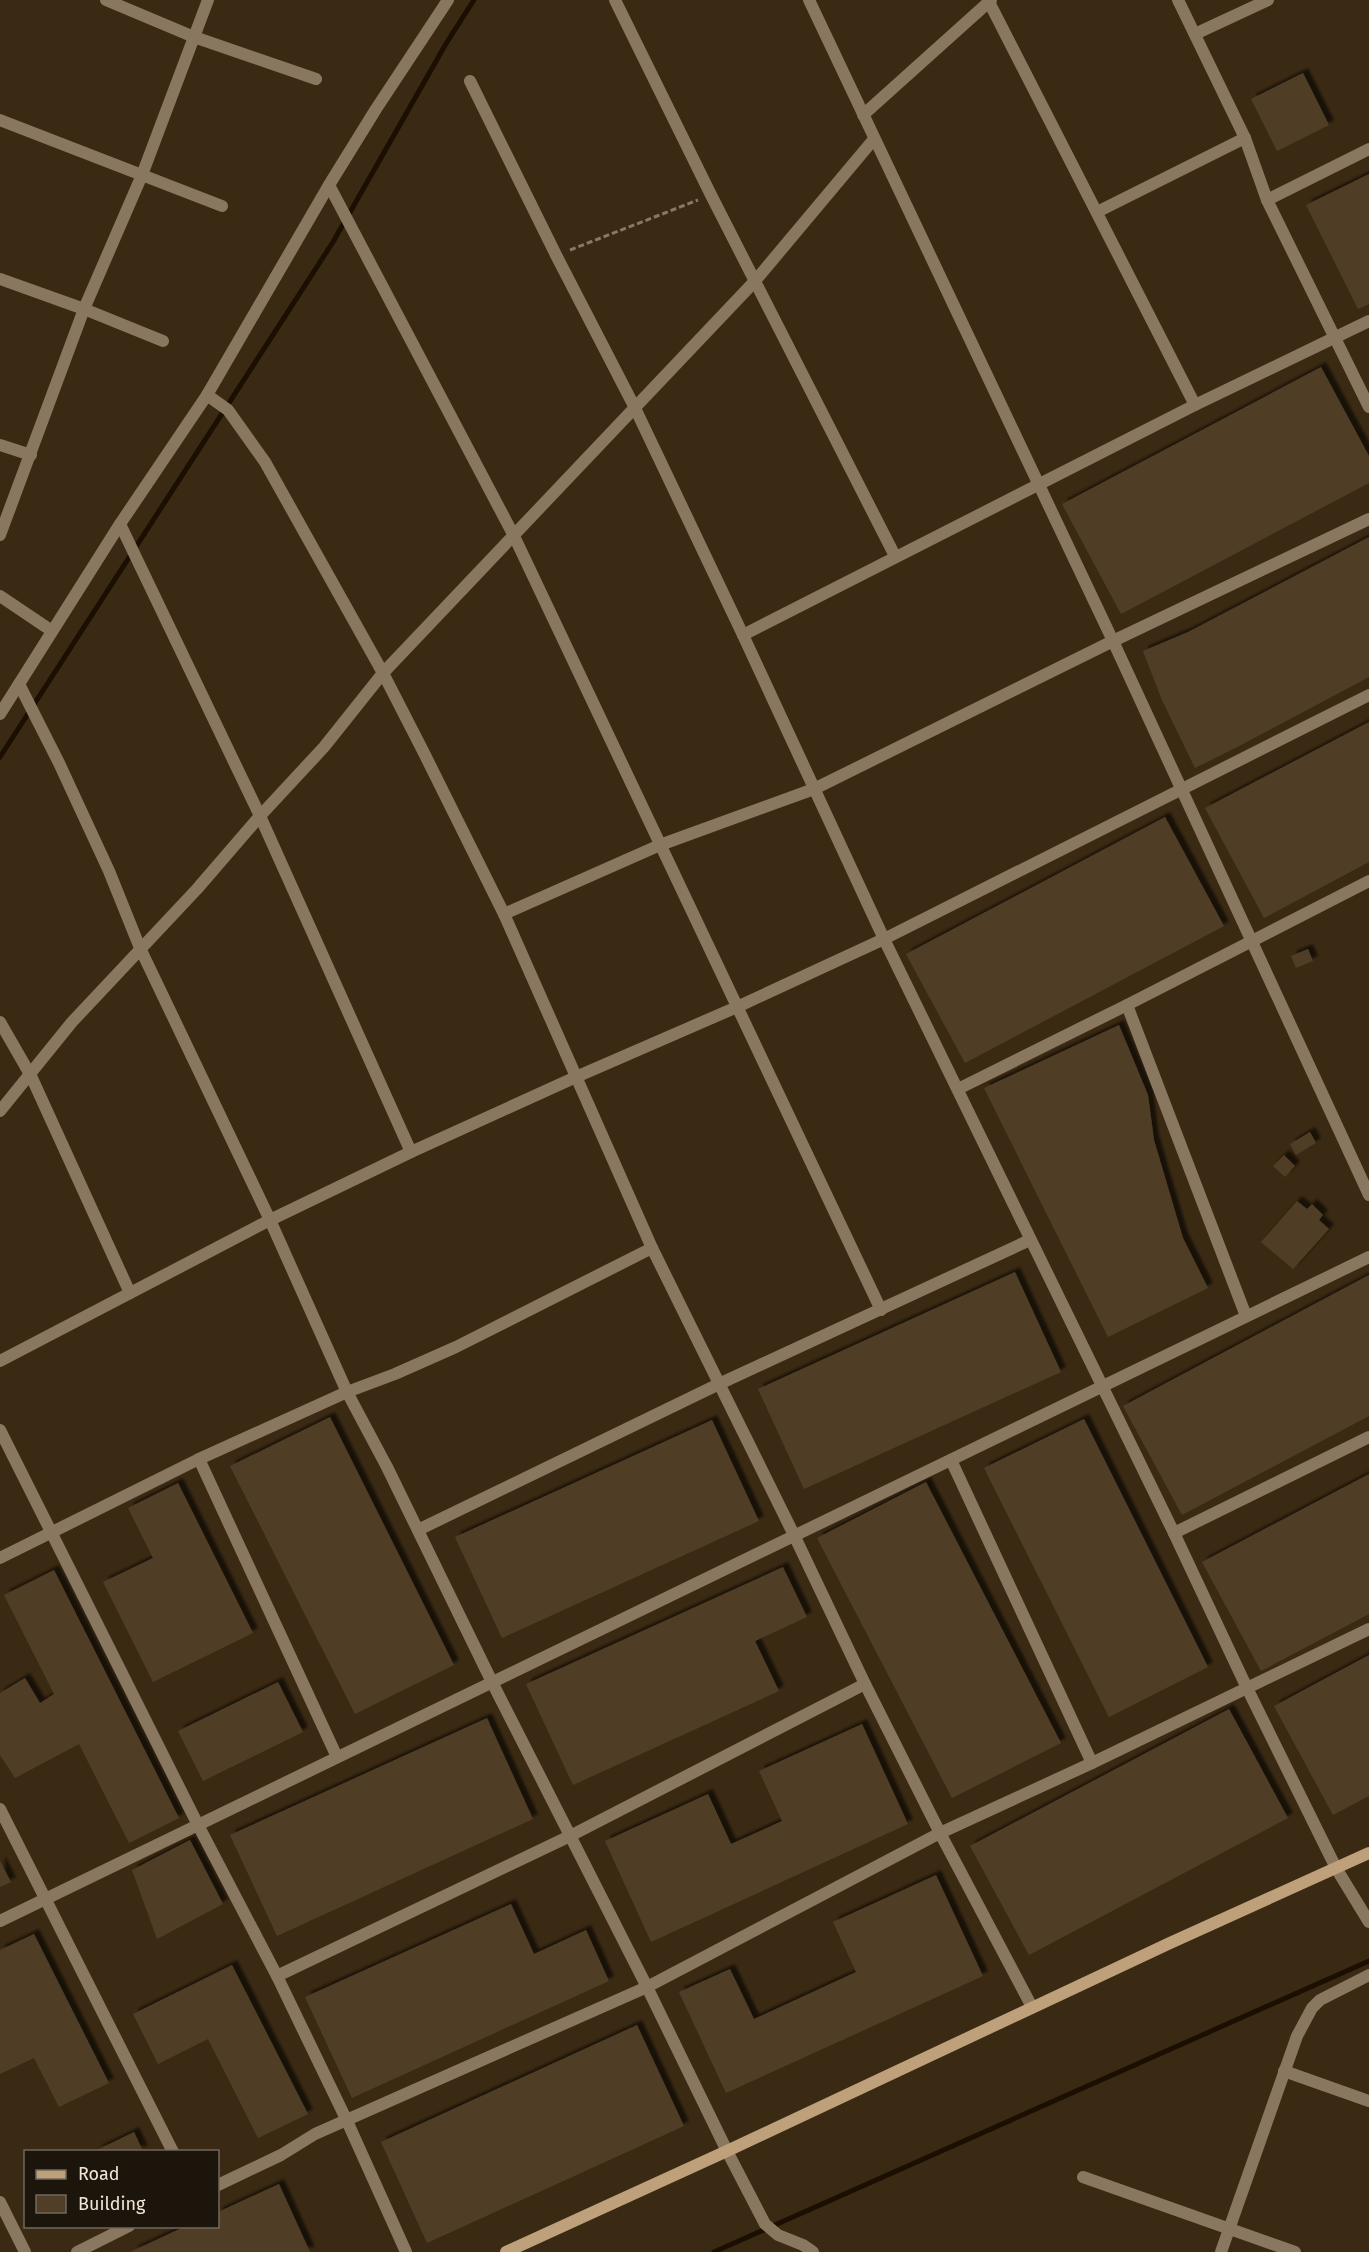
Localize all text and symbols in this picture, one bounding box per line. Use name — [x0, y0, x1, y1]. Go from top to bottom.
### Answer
legend — [24, 2150, 219, 2228]
text: Road — [78, 2163, 120, 2185]
text: Building — [78, 2193, 146, 2215]

